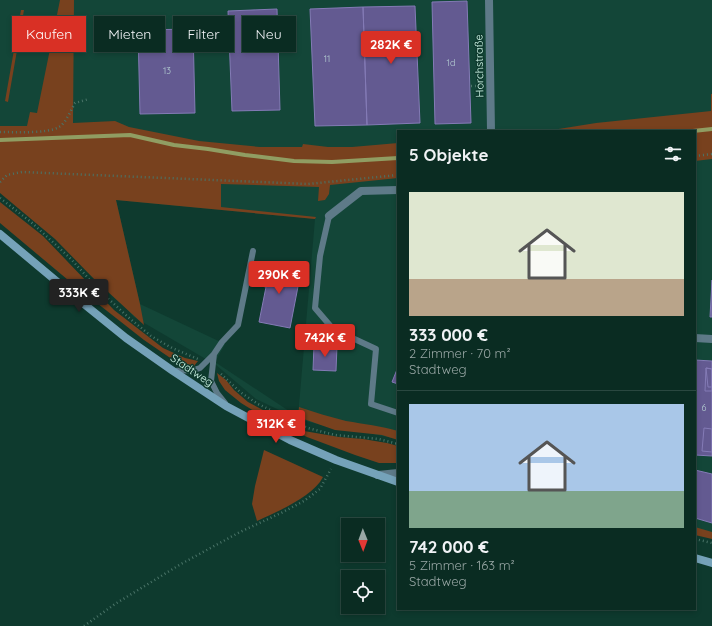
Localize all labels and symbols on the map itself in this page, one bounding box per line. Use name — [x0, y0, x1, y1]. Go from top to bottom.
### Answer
pin: 282K € — [358, 31, 424, 65]
street label: Horchstraße — [471, 34, 487, 98]
house number: 11 — [324, 53, 330, 64]
house number: 1d — [447, 57, 455, 68]
house number: 13 — [163, 65, 171, 76]
pin: 290K € — [246, 261, 312, 295]
pin: 333K € — [46, 279, 112, 313]
pin: 742K € — [292, 324, 358, 358]
street label: Stadtweg — [168, 351, 216, 389]
house number: 6 — [702, 402, 707, 413]
pin: 312K € — [243, 410, 309, 444]
north arrow — [341, 518, 385, 562]

